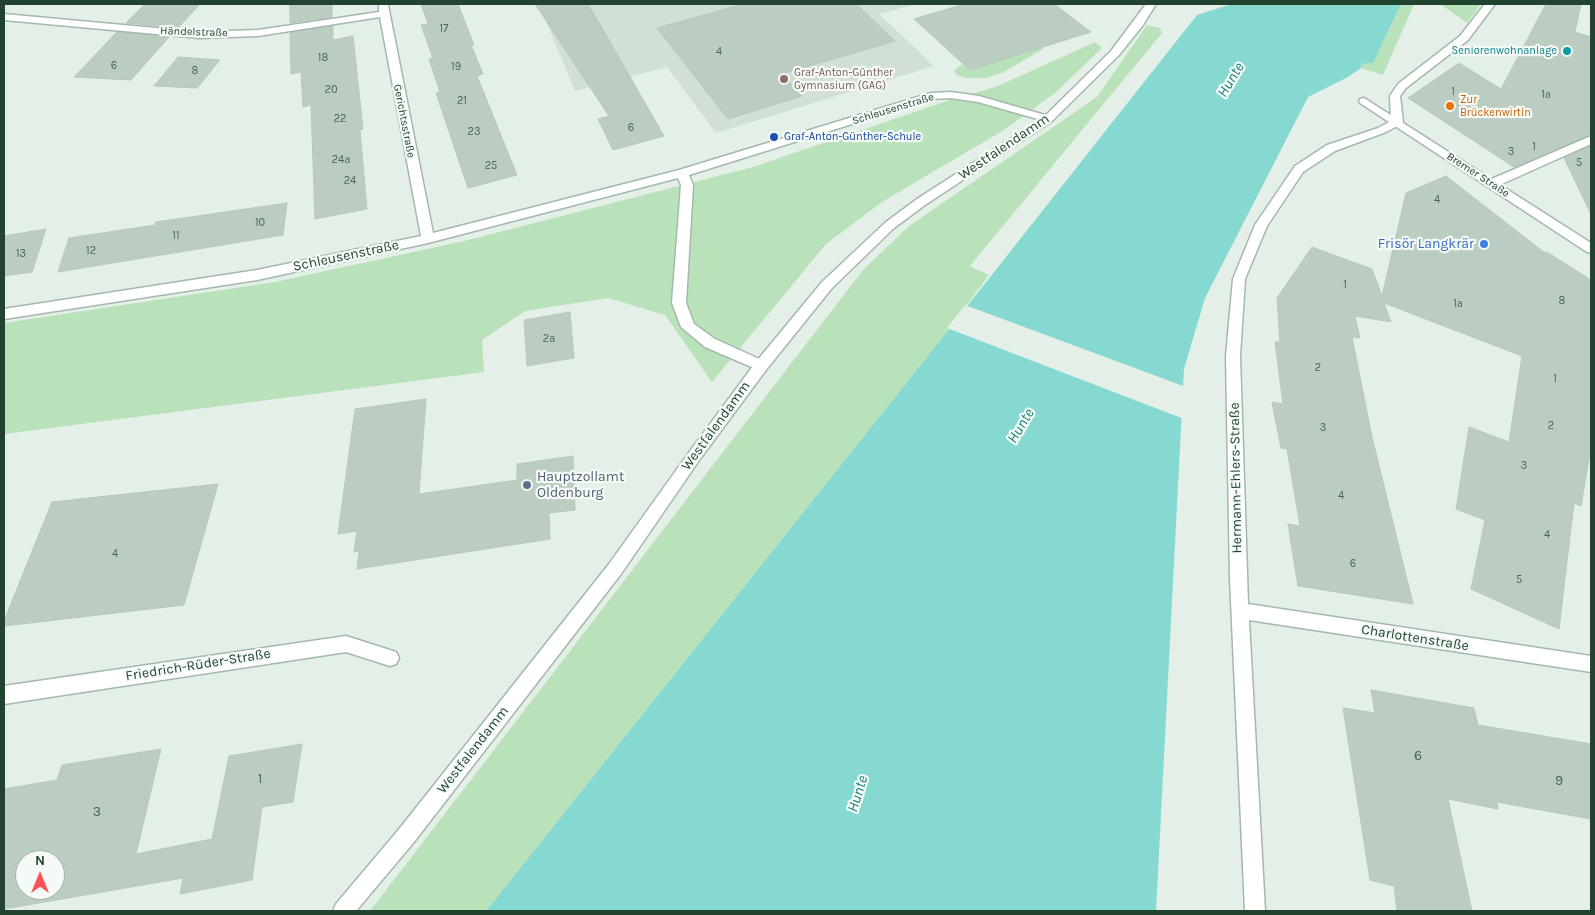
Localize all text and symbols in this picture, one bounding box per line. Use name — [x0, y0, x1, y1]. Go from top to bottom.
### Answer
house number: 17 — [440, 22, 448, 36]
street label: Händelstraße — [160, 24, 228, 40]
place label: Seniorenwohnanlage — [1452, 44, 1557, 58]
house number: 4 — [716, 45, 722, 59]
marker: Seniorenwohnanlage — [1561, 45, 1573, 57]
house number: 18 — [318, 51, 328, 65]
house number: 6 — [111, 59, 117, 73]
water label: Hunte — [1214, 59, 1248, 101]
house number: 19 — [451, 60, 461, 74]
house number: 8 — [192, 64, 198, 78]
place label: Graf-Anton-Günther Gymnasium (GAG) — [794, 66, 893, 92]
marker: Graf-Anton-Günther Gymnasium (GAG) — [778, 73, 790, 85]
house number: 20 — [325, 83, 337, 97]
street label: Gerichtsstraße — [390, 83, 418, 159]
house number: 1 — [1451, 85, 1455, 99]
house number: 1a — [1541, 88, 1551, 102]
street label: Schleusenstraße — [851, 90, 935, 128]
place label: Zur Brückenwirtin — [1460, 93, 1531, 119]
house number: 21 — [457, 94, 467, 108]
marker: Zur Brückenwirtin — [1444, 100, 1456, 112]
street label: Westfalendamm — [955, 110, 1053, 184]
house number: 22 — [334, 112, 346, 126]
house number: 6 — [628, 121, 634, 135]
house number: 23 — [468, 125, 480, 139]
place label: Graf-Anton-Günther-Schule — [784, 130, 921, 144]
marker: Graf-Anton-Günther-Schule — [768, 131, 780, 143]
house number: 1 — [1532, 140, 1536, 154]
house number: 3 — [1508, 145, 1514, 159]
street label: Bremer Straße — [1444, 150, 1512, 200]
house number: 24a — [332, 153, 350, 167]
house number: 5 — [1576, 156, 1582, 170]
house number: 25 — [485, 159, 497, 173]
house number: 24 — [344, 174, 356, 188]
house number: 4 — [1434, 193, 1440, 207]
house number: 10 — [255, 216, 265, 230]
house number: 11 — [172, 229, 180, 243]
place label: Frisör Langkrär — [1378, 236, 1474, 252]
street label: Schleusenstraße — [291, 237, 401, 275]
marker: Frisör Langkrär — [1478, 238, 1490, 250]
house number: 12 — [86, 244, 96, 258]
house number: 13 — [16, 247, 26, 261]
house number: 1 — [1343, 278, 1347, 292]
house number: 8 — [1559, 294, 1565, 308]
house number: 1a — [1453, 297, 1463, 311]
house number: 2a — [543, 332, 555, 346]
house number: 2 — [1315, 361, 1321, 375]
house number: 1 — [1553, 372, 1557, 386]
street label: Westfalendamm — [678, 378, 754, 474]
street label: Hermann-Ehlers-Straße — [1226, 402, 1246, 554]
water label: Hunte — [1004, 405, 1038, 447]
house number: 2 — [1548, 419, 1554, 433]
house number: 3 — [1320, 421, 1326, 435]
house number: 3 — [1521, 459, 1527, 473]
place label: Hauptzollamt Oldenburg — [537, 469, 624, 502]
marker: Hauptzollamt Oldenburg — [521, 479, 533, 491]
house number: 4 — [1338, 489, 1344, 503]
house number: 4 — [1544, 528, 1550, 542]
house number: 4 — [112, 547, 118, 561]
house number: 6 — [1350, 557, 1356, 571]
house number: 5 — [1516, 573, 1522, 587]
street label: Charlottenstraße — [1360, 621, 1470, 655]
street label: Friedrich-Rüder-Straße — [124, 645, 272, 685]
street label: Westfalendamm — [434, 703, 512, 797]
house number: 6 — [1414, 748, 1422, 764]
house number: 1 — [258, 771, 262, 787]
house number: 9 — [1555, 773, 1563, 789]
water label: Hunte — [844, 774, 872, 814]
house number: 3 — [93, 804, 101, 820]
north arrow — [15, 850, 65, 900]
text: N — [35, 852, 45, 869]

